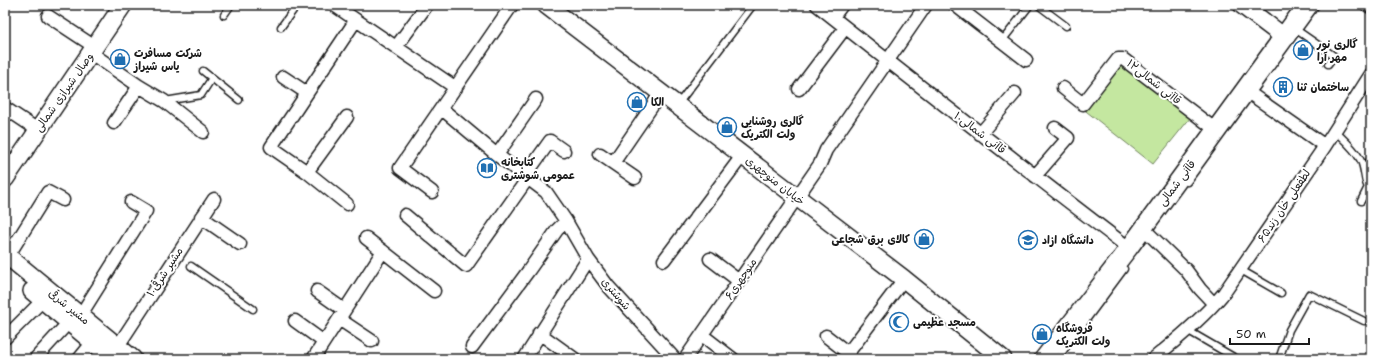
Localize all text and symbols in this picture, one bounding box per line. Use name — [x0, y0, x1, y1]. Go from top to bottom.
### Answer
place label: گالری نور مهر آرا — [1316, 37, 1358, 65]
shop icon: گالری نور مهر آرا — [1292, 39, 1314, 61]
place label: شرکت مسافرت یاس شیراز — [133, 46, 202, 74]
shop icon: شرکت مسافرت یاس شیراز — [109, 48, 131, 70]
street label: وصال شیرازی شمالی — [31, 49, 97, 135]
street label: قاآنی شمالی۱۲ — [1124, 56, 1184, 108]
building icon: ساختمان ثنا — [1272, 76, 1294, 98]
place label: ساختمان ثنا — [1297, 80, 1349, 95]
shop icon: الکا — [626, 91, 648, 113]
place label: الکا — [651, 95, 664, 110]
street label: قاآنی شمالی۱۰ — [951, 109, 1009, 157]
place label: گالری روشنایی ولت الکتریک — [741, 114, 804, 142]
shop icon: گالری روشنایی ولت الکتریک — [716, 116, 738, 138]
street label: خیابان منوچهری — [742, 153, 808, 209]
place label: کتابخانه عمومی شوشتری — [501, 155, 575, 183]
library icon: کتابخانه عمومی شوشتری — [476, 157, 498, 179]
street label: قاآنی شمالی — [1155, 157, 1199, 209]
street label: لطفعلی خان زند۶۵ — [1254, 167, 1314, 245]
shop icon: کالای برق شجاعی — [913, 228, 935, 250]
school or university icon: دانشگاه ازاد — [1017, 229, 1039, 251]
place label: کالای برق شجاعی — [831, 232, 910, 247]
place label: دانشگاه ازاد — [1042, 233, 1094, 248]
street label: مشیر شرقی۱۰ — [143, 244, 187, 300]
street label: منوچهری۶ — [722, 255, 760, 303]
street label: شوشتری — [598, 275, 634, 313]
street label: مشیر شرقی — [45, 286, 93, 328]
mosque icon: مسجد عظیمی — [888, 311, 910, 333]
place label: مسجد عظیمی — [913, 315, 976, 330]
scale bar — [1230, 320, 1309, 346]
place label: فروشگاه ولت الکتریک — [1056, 321, 1111, 349]
shop icon: فروشگاه ولت الکتریک — [1031, 323, 1053, 345]
text: 50 m — [1236, 326, 1266, 342]

